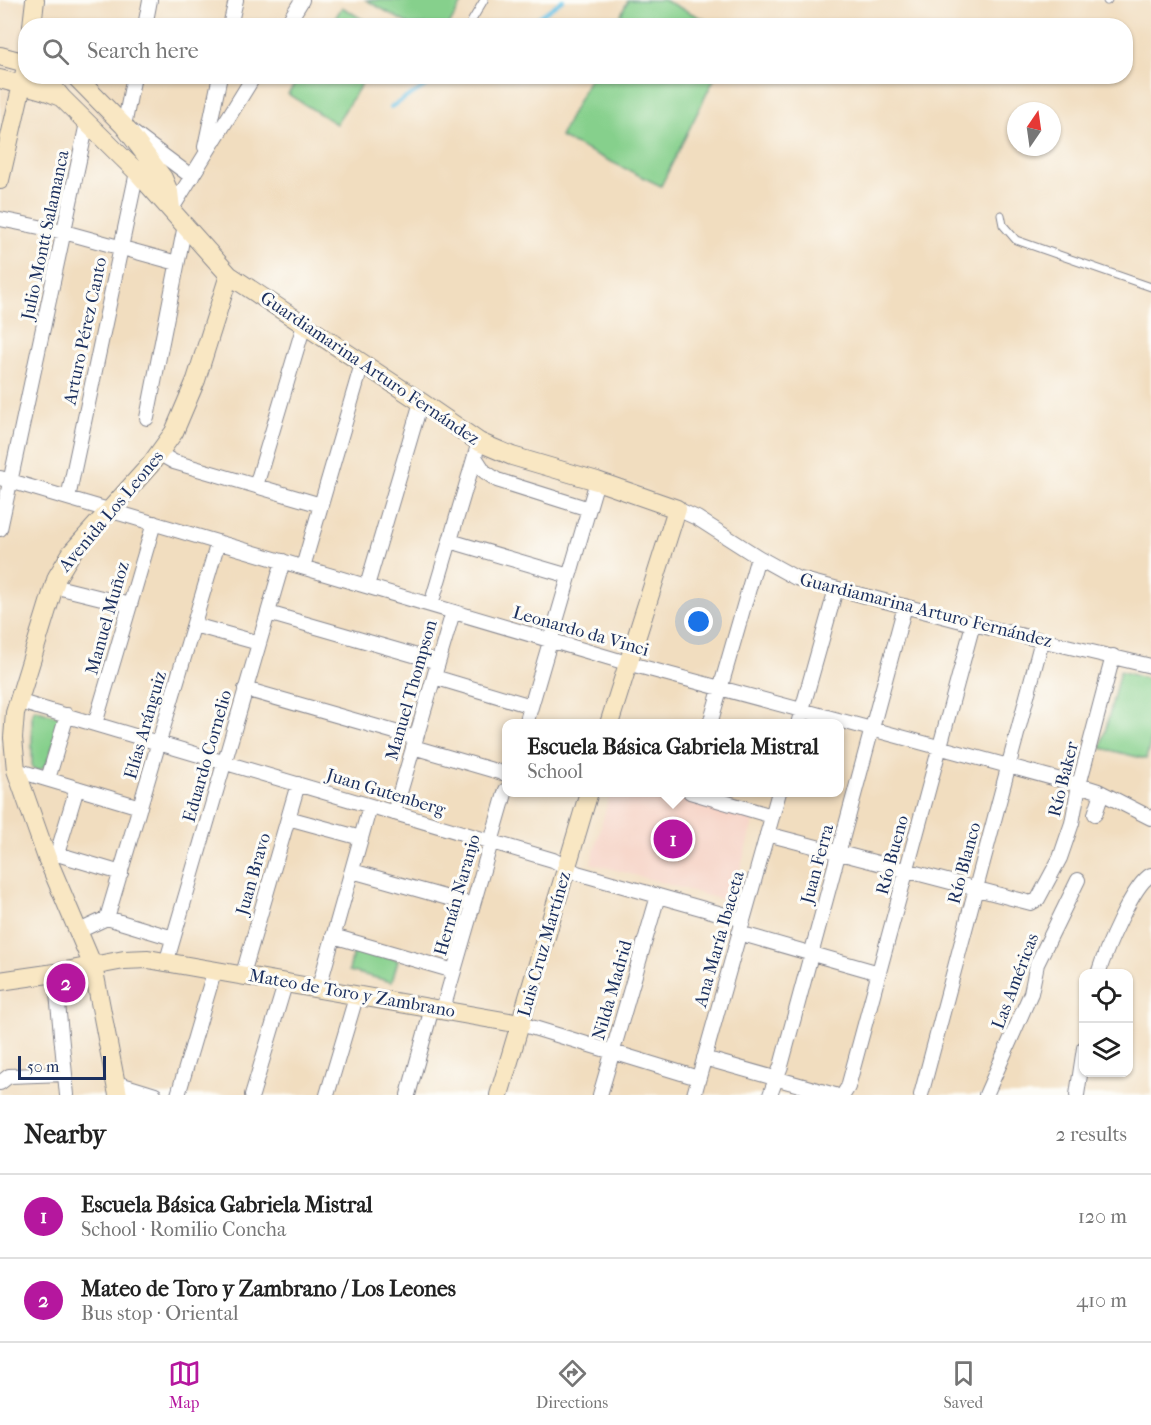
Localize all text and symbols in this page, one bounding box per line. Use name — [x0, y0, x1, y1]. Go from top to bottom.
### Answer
search box — [18, 18, 1133, 84]
icon: search — [39, 35, 72, 68]
text: Search here — [87, 38, 199, 64]
north arrow — [1007, 102, 1061, 156]
street label: Julio Montt Salamanca — [17, 148, 74, 324]
street label: Arturo Pérez Canto — [59, 255, 111, 408]
street label: Guardiamarina Arturo Fernández — [256, 287, 483, 450]
street label: Avenida Los Leones — [54, 446, 168, 577]
street label: Manuel Muñoz — [81, 559, 134, 677]
street label: Guardiamarina Arturo Fernández — [797, 569, 1054, 652]
street label: Leonardo da Vinci — [510, 602, 652, 661]
your location — [684, 607, 713, 636]
street label: Manuel Thompson — [381, 617, 442, 763]
street label: Elías Aránguiz — [120, 669, 171, 782]
street label: Eduardo Cornelio — [179, 688, 236, 825]
popup — [502, 719, 844, 797]
text: Escuela Básica Gabriela Mistral — [527, 734, 819, 760]
street label: Río Baker — [1044, 739, 1083, 819]
text: School — [527, 760, 583, 783]
street label: Juan Gutenberg — [322, 764, 448, 821]
street label: Río Bueno — [872, 813, 913, 897]
pin: 1 — [654, 816, 692, 862]
street label: Río Blanco — [944, 820, 985, 906]
street label: Juan Ferra — [796, 821, 838, 908]
street label: Juan Bravo — [231, 831, 275, 920]
street label: Hernán Naranjo — [430, 832, 485, 958]
street label: Ana María Ibaceta — [690, 868, 749, 1011]
street label: Luis Cruz Martínez — [514, 869, 575, 1019]
street label: Las Américas — [988, 930, 1043, 1032]
street label: Nilda Madrid — [588, 938, 637, 1042]
pin: 2 — [46, 960, 86, 1006]
street label: Mateo de Toro y Zambrano — [247, 965, 457, 1022]
map controls — [1079, 969, 1133, 1077]
button: locate — [1079, 969, 1133, 1023]
button: layers — [1079, 1023, 1133, 1077]
scale bar — [18, 1053, 106, 1080]
text: 50 m — [27, 1057, 59, 1076]
text: Nearby — [24, 1119, 106, 1150]
text: 2 results — [1056, 1123, 1127, 1146]
text: Escuela Básica Gabriela Mistral — [81, 1192, 373, 1218]
text: 1 — [40, 1205, 47, 1228]
text: 120 m — [1078, 1205, 1127, 1228]
text: School · Romilio Concha — [81, 1218, 286, 1241]
text: Mateo de Toro y Zambrano / Los Leones — [81, 1276, 456, 1302]
text: 2 — [38, 1289, 49, 1312]
text: 410 m — [1076, 1289, 1127, 1312]
text: Bus stop · Oriental — [81, 1302, 239, 1325]
tab: Map — [168, 1357, 201, 1412]
tab: Directions — [536, 1357, 608, 1412]
tab: Saved — [944, 1357, 983, 1412]

